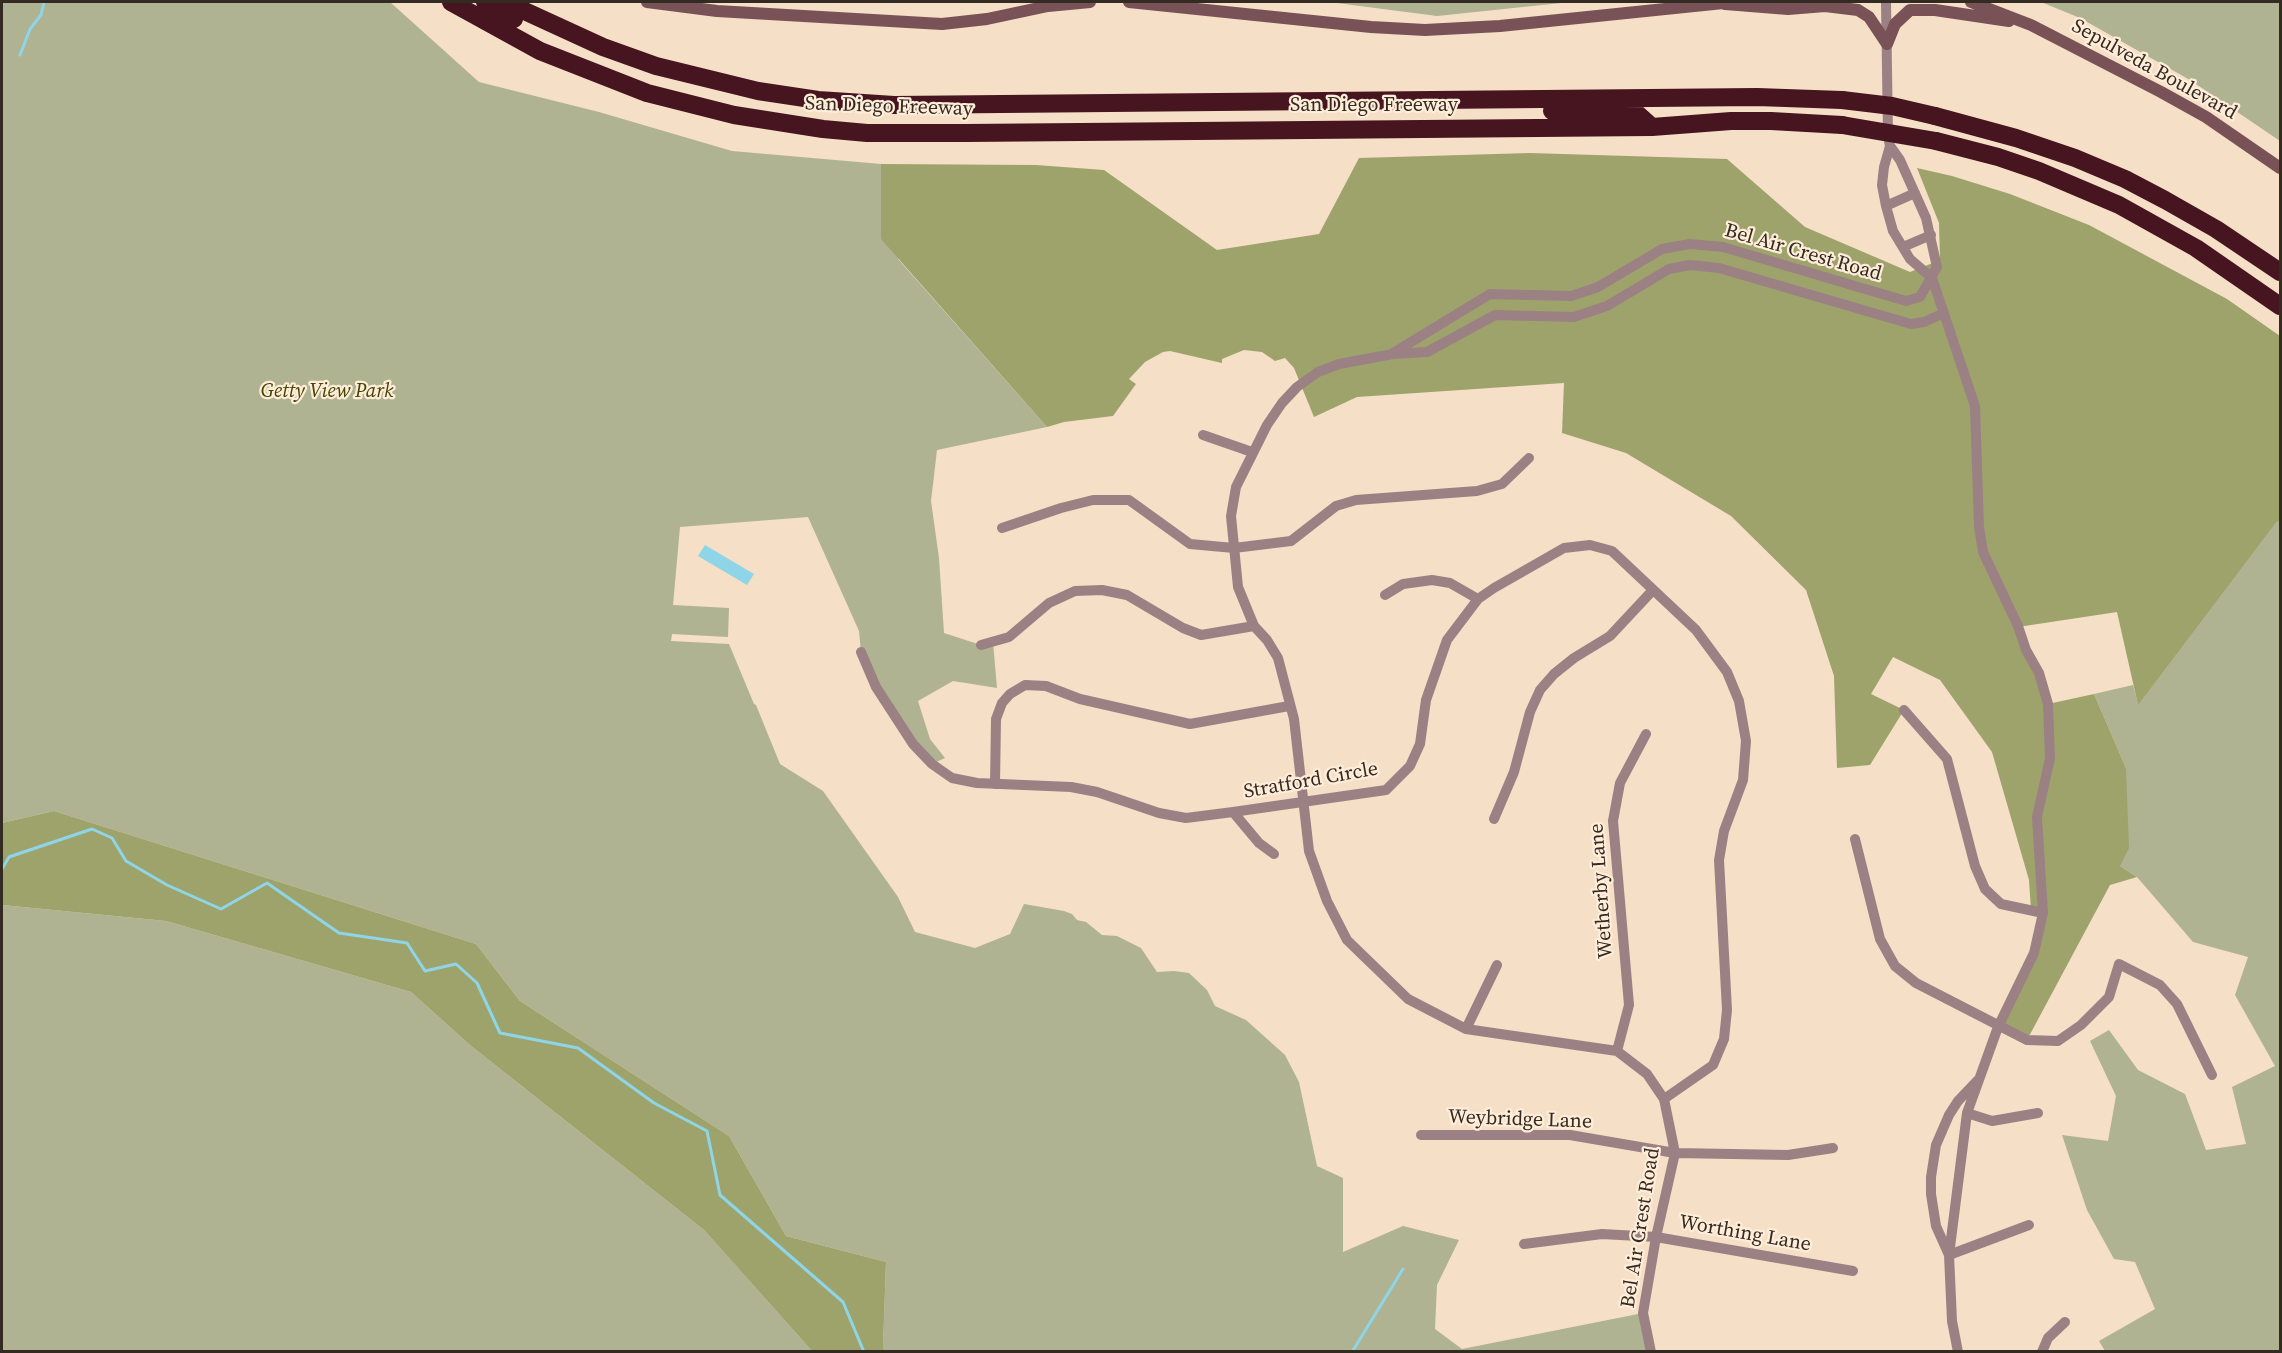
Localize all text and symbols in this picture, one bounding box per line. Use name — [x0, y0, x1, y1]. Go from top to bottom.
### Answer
street label: Sepulveda Boulevard — [2067, 15, 2241, 125]
street label: San Diego Freeway — [805, 92, 973, 122]
street label: San Diego Freeway — [1290, 94, 1458, 118]
street label: Bel Air Crest Road — [1722, 219, 1884, 287]
park label: Getty View Park — [261, 380, 393, 404]
street label: Stratford Circle — [1242, 757, 1380, 805]
street label: Wetherby Lane — [1585, 823, 1619, 959]
street label: Weybridge Lane — [1448, 1105, 1592, 1135]
street label: Bel Air Crest Road — [1616, 1146, 1666, 1310]
street label: Worthing Lane — [1677, 1211, 1813, 1257]

